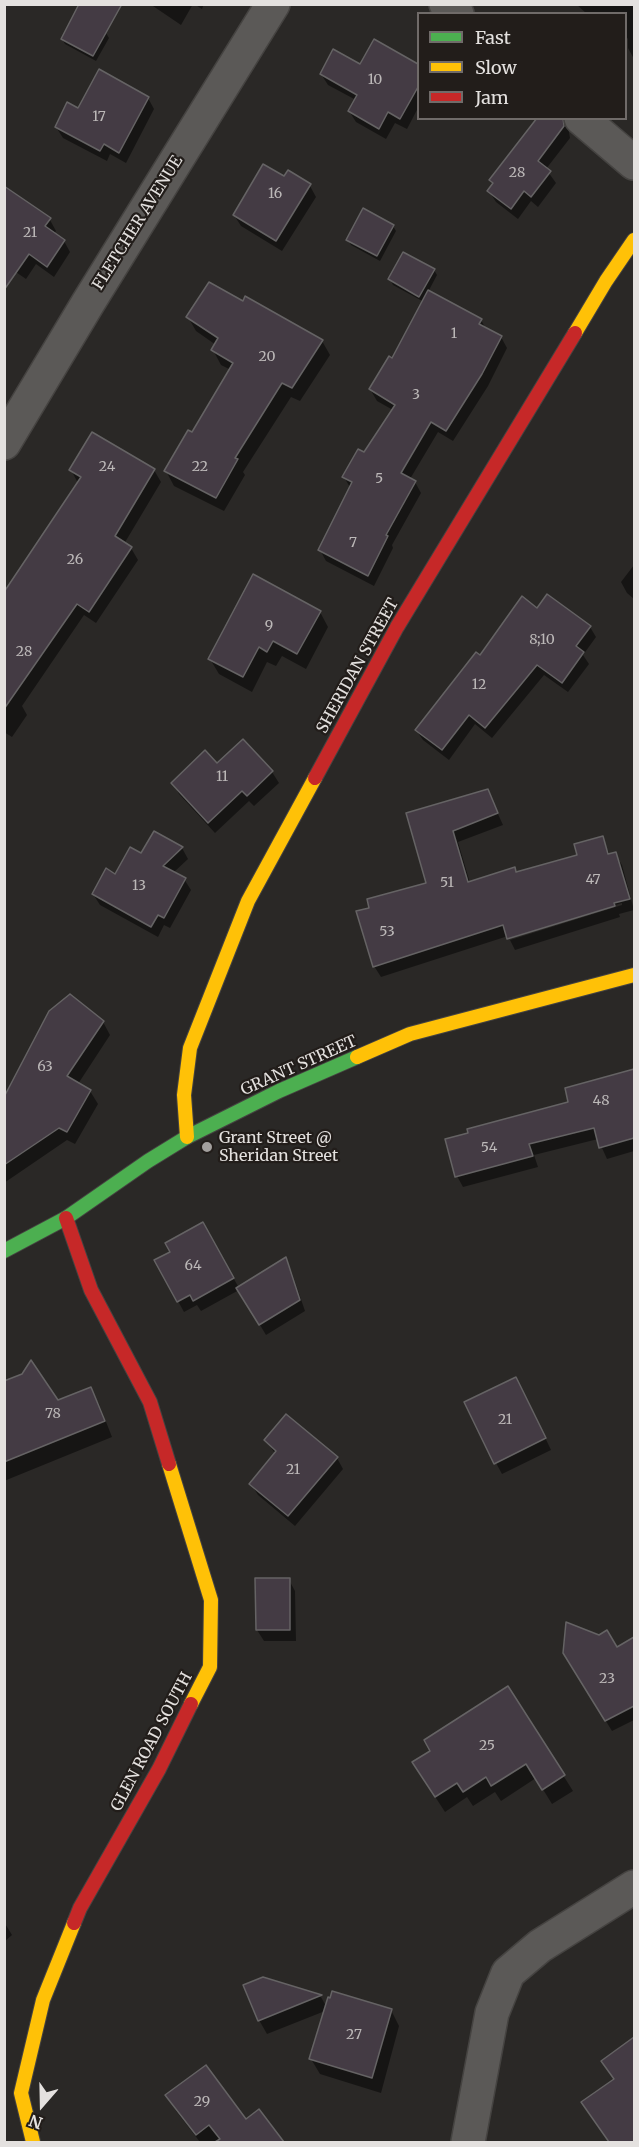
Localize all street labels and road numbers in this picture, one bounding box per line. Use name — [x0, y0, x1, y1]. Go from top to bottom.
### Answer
street label: FLETCHER AVENUE — [89, 152, 187, 294]
street label: SHERIDAN STREET — [313, 595, 403, 737]
street label: GRANT STREET — [238, 1032, 360, 1100]
street label: GLEN ROAD SOUTH — [107, 1669, 197, 1815]

